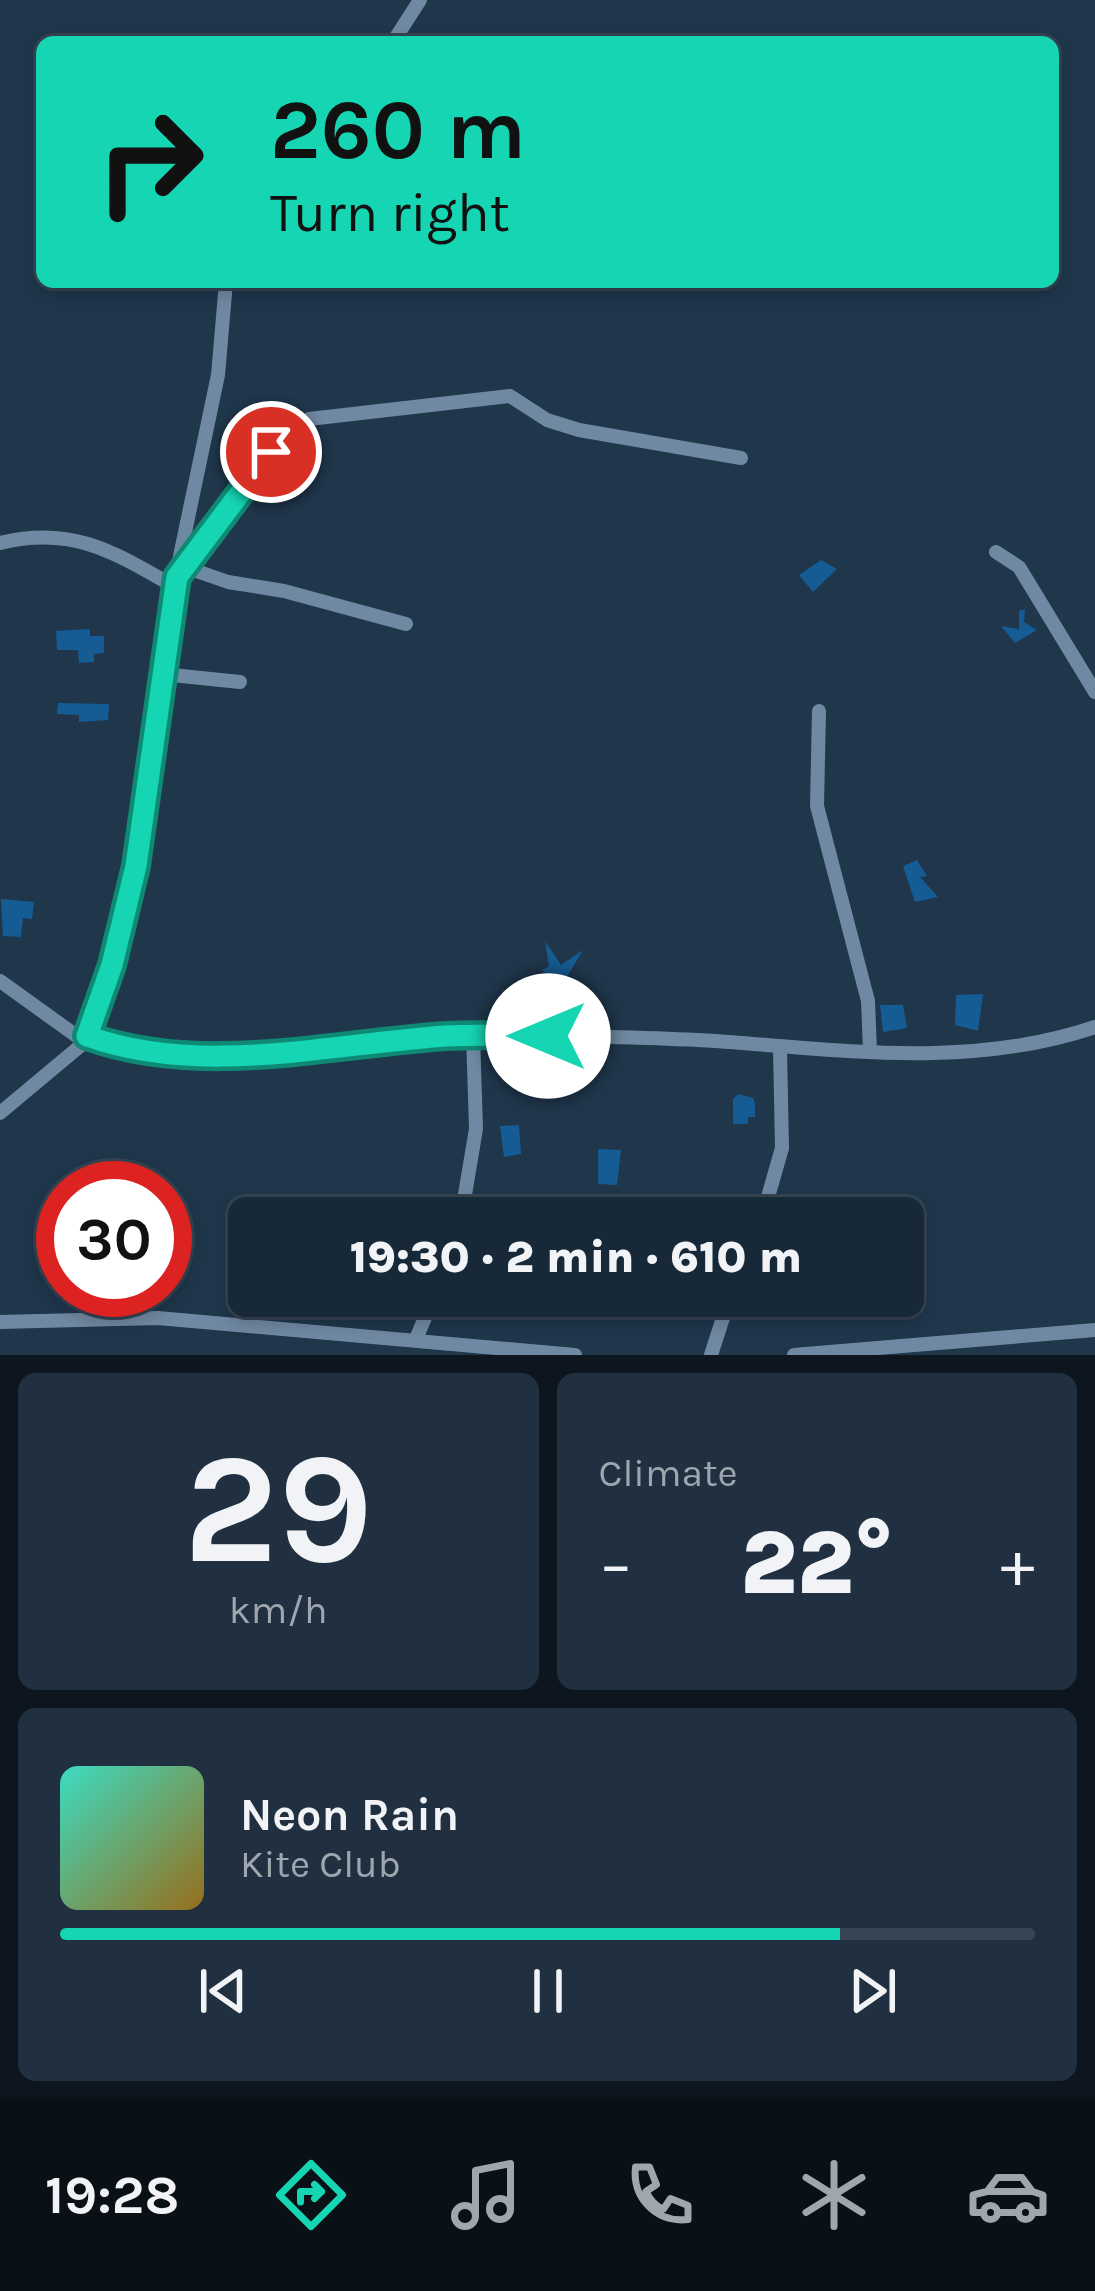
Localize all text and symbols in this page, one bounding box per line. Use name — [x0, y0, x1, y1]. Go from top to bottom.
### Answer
text: 260 m — [270, 81, 526, 179]
icon: right — [72, 84, 228, 240]
text: Turn right — [270, 181, 510, 245]
pin — [220, 401, 322, 503]
icon: arrive — [238, 419, 304, 485]
position arrow — [485, 973, 611, 1099]
speed limit sign: 30 — [36, 1161, 192, 1317]
text: 19:30 · 2 min · 610 m — [350, 1231, 802, 1283]
text: 29 — [183, 1418, 373, 1600]
text: Climate — [599, 1450, 738, 1496]
text: 22° — [740, 1510, 893, 1616]
text: − — [599, 1525, 633, 1603]
text: + — [1000, 1525, 1035, 1603]
text: km/h — [229, 1587, 328, 1633]
text: Neon Rain — [240, 1789, 459, 1841]
text: Kite Club — [240, 1841, 401, 1887]
icon: previous — [190, 1958, 256, 2024]
icon: pause — [515, 1958, 581, 2024]
icon: next — [840, 1958, 906, 2024]
icon: directions — [269, 2153, 353, 2237]
icon: music — [444, 2153, 528, 2237]
icon: phone — [618, 2153, 702, 2237]
icon: climate — [792, 2153, 876, 2237]
icon: car — [966, 2153, 1050, 2237]
text: 19:28 — [45, 2163, 179, 2227]

